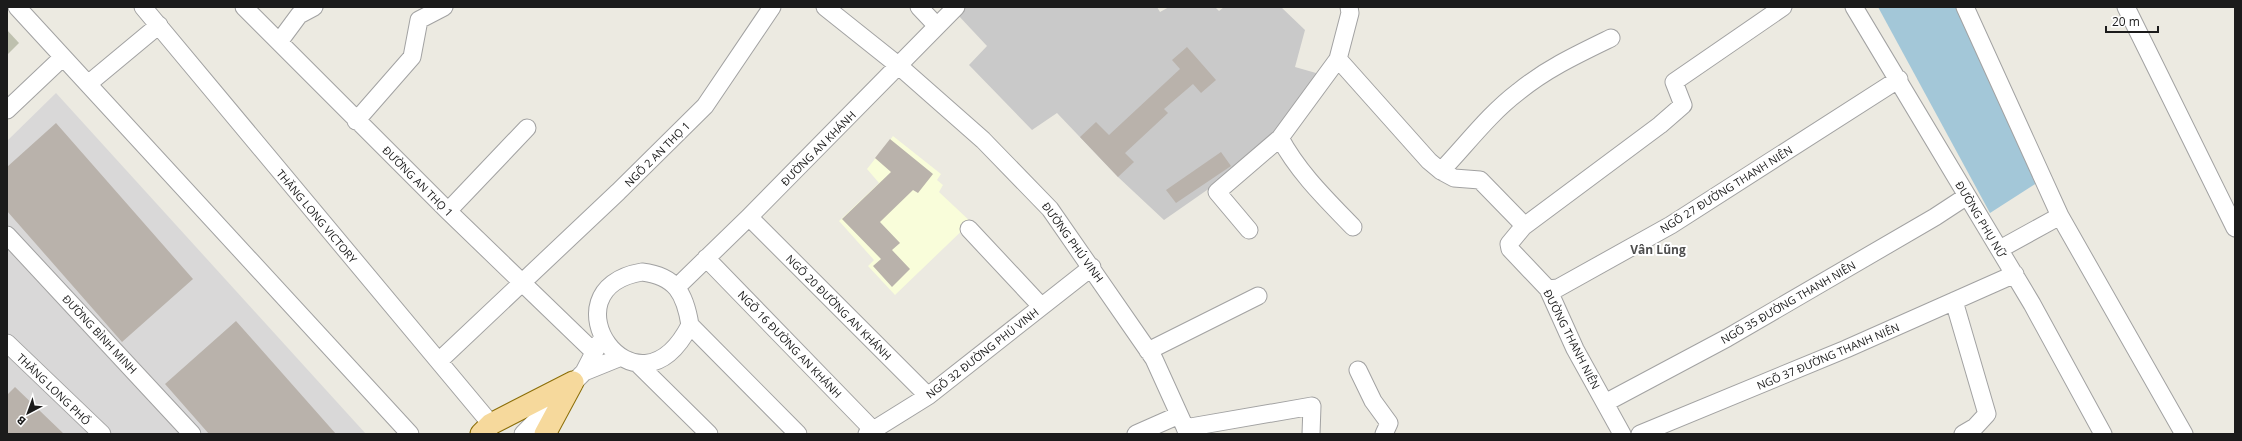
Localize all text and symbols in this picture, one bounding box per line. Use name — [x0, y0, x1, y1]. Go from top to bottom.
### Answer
scale bar — [2106, 8, 2158, 34]
text: 20 m — [2112, 13, 2140, 30]
street label: ĐƯỜNG AN KHÁNH — [777, 107, 859, 189]
street label: NGÕ 2 AN THỌ 1 — [621, 118, 693, 190]
street label: ĐƯỜNG AN THỌ 1 — [379, 142, 457, 220]
street label: NGÕ 27 ĐƯỜNG THANH NIÊN — [1657, 142, 1795, 236]
street label: THĂNG LONG VICTORY — [273, 166, 361, 267]
street label: ĐƯỜNG PHỤ NỮ — [1952, 178, 2010, 260]
street label: ĐƯỜNG PHÚ VINH — [1039, 199, 1107, 285]
district label: Vân Lũng — [1630, 241, 1686, 258]
street label: NGÕ 20 ĐƯỜNG AN KHÁNH — [783, 251, 895, 363]
street label: NGÕ 35 ĐƯỜNG THANH NIÊN — [1718, 257, 1858, 347]
street label: ĐƯỜNG THANH NIÊN — [1540, 286, 1604, 392]
street label: NGÕ 16 ĐƯỜNG AN KHÁNH — [735, 287, 845, 401]
street label: ĐƯỜNG BÌNH MINH — [59, 291, 141, 377]
street label: NGÕ 32 ĐƯỜNG PHÚ VINH — [923, 304, 1041, 402]
street label: NGÕ 37 ĐƯỜNG THANH NIÊN — [1754, 319, 1902, 393]
street label: THĂNG LONG PHỐ — [14, 350, 94, 428]
north arrow — [8, 393, 48, 433]
text: B — [13, 413, 29, 429]

